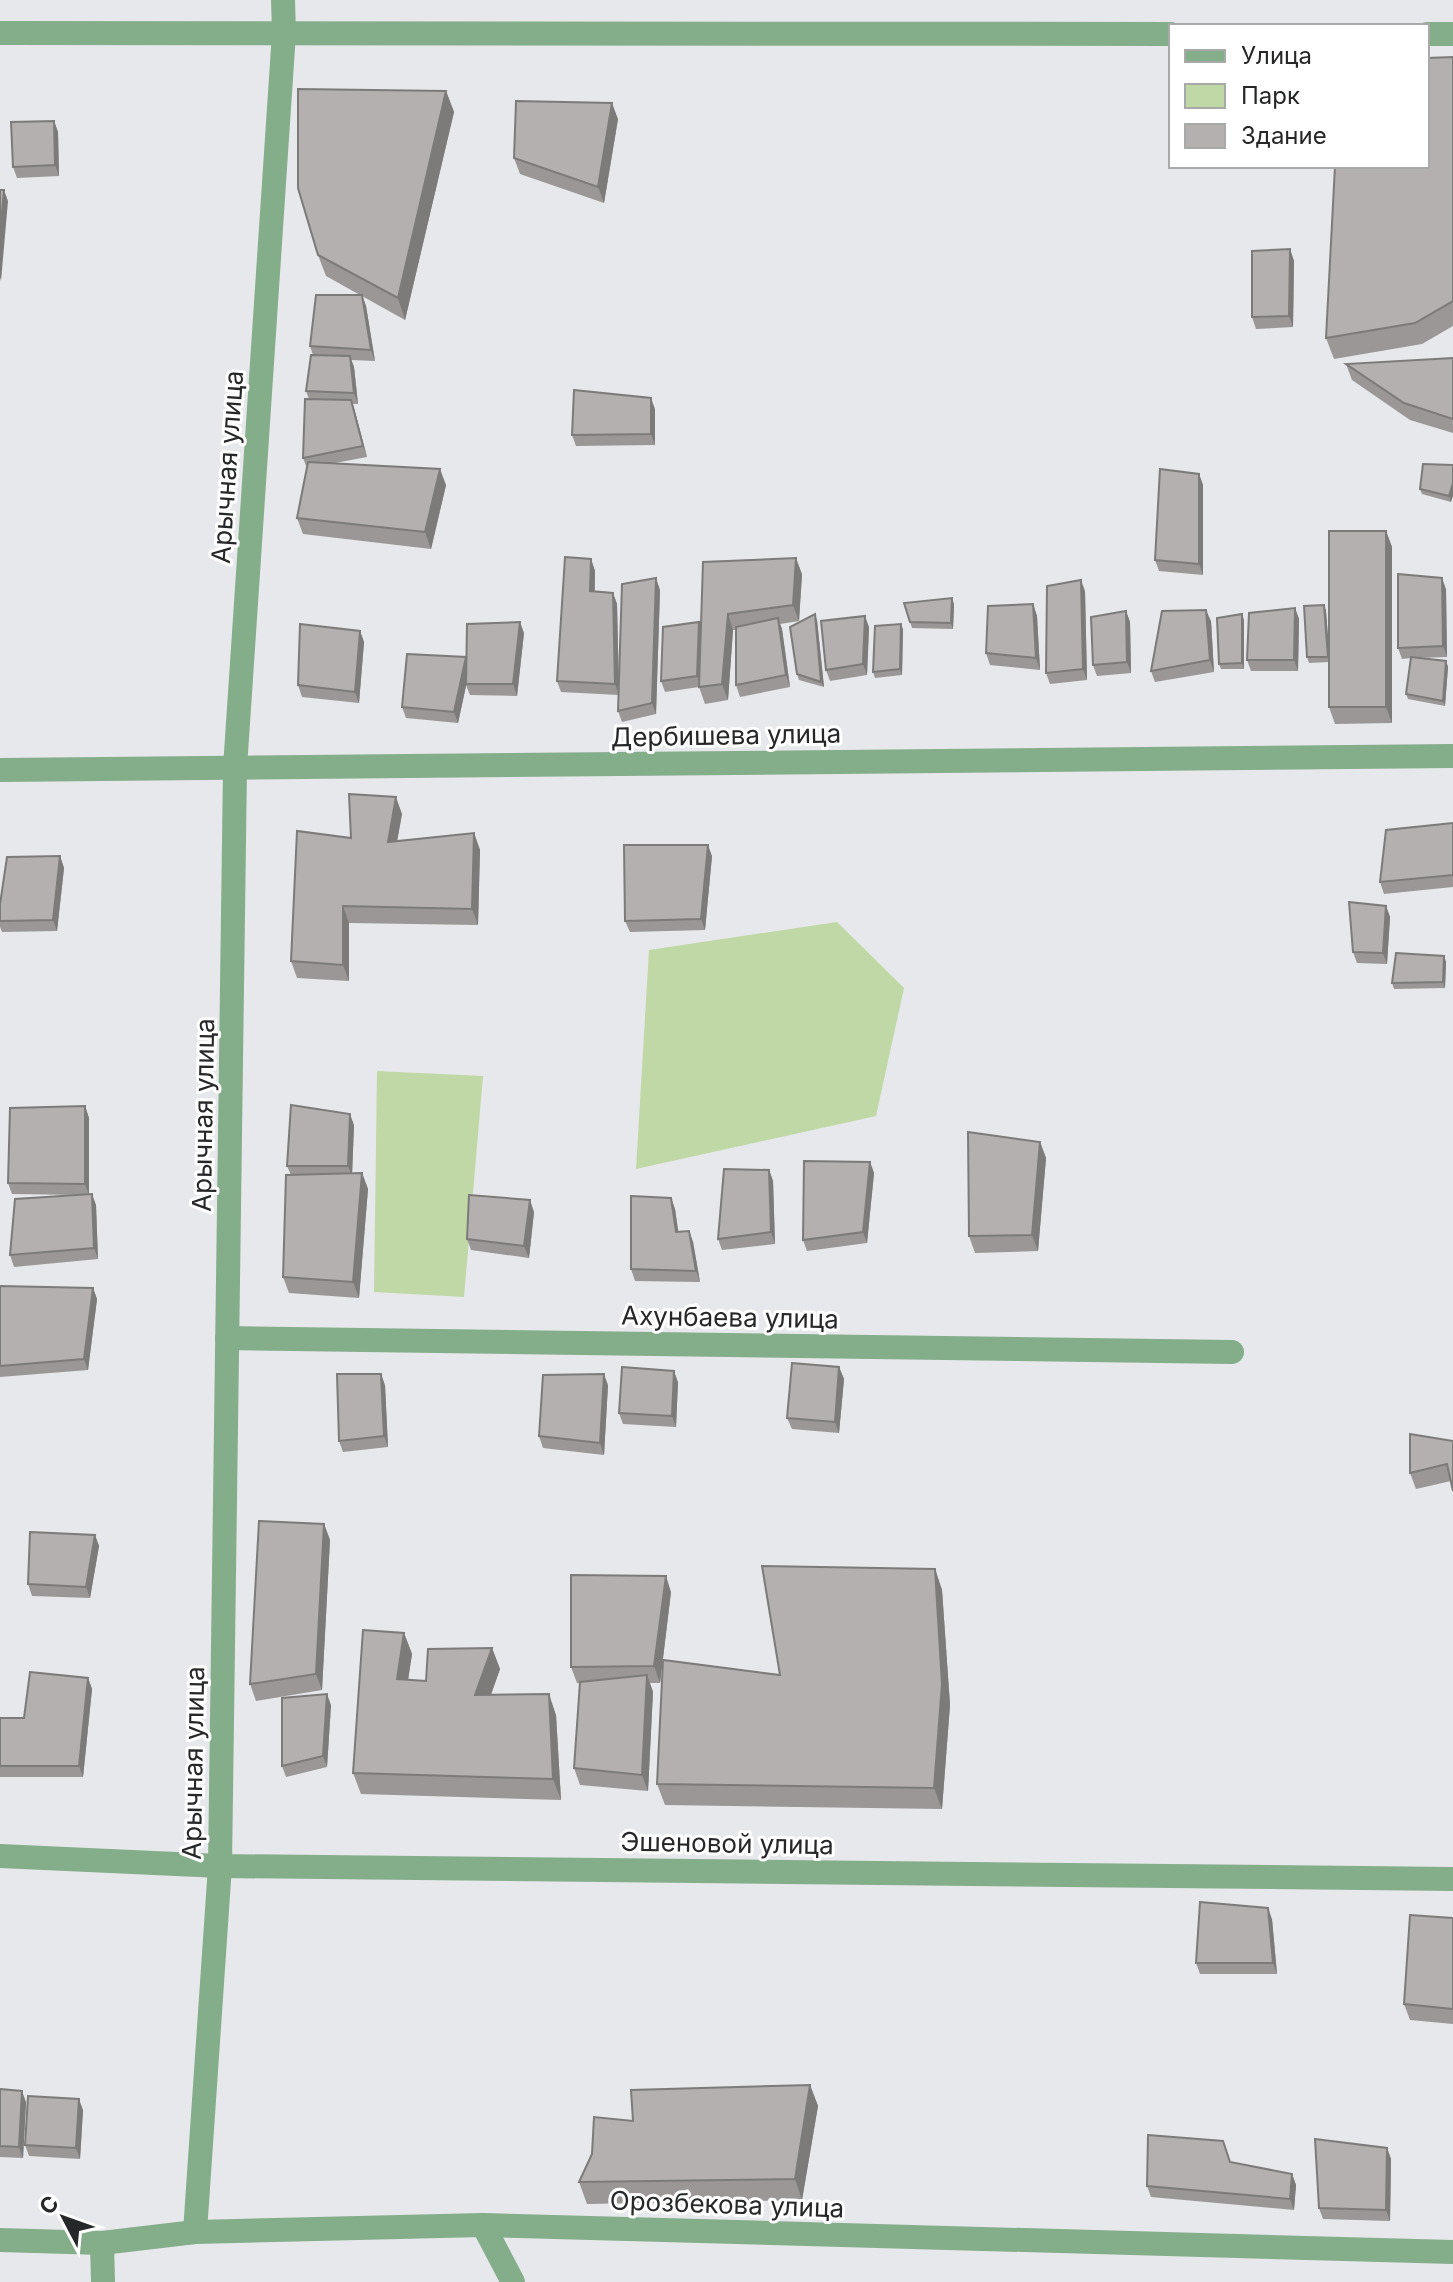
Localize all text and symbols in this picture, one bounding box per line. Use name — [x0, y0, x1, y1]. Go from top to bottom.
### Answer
legend — [1169, 24, 1429, 168]
text: Улица — [1241, 41, 1312, 70]
text: Парк — [1241, 81, 1300, 110]
text: Здание — [1241, 121, 1327, 150]
street label: Арычная улица — [205, 369, 249, 565]
street label: Дербишева улица — [611, 717, 841, 753]
street label: Арычная улица — [186, 1018, 220, 1212]
street label: Ахунбаева улица — [621, 1300, 839, 1334]
street label: Арычная улица — [176, 1666, 210, 1860]
street label: Эшеновой улица — [620, 1826, 834, 1860]
north arrow — [24, 2178, 104, 2258]
street label: Орозбекова улица — [609, 2184, 845, 2224]
text: С — [34, 2190, 64, 2220]

